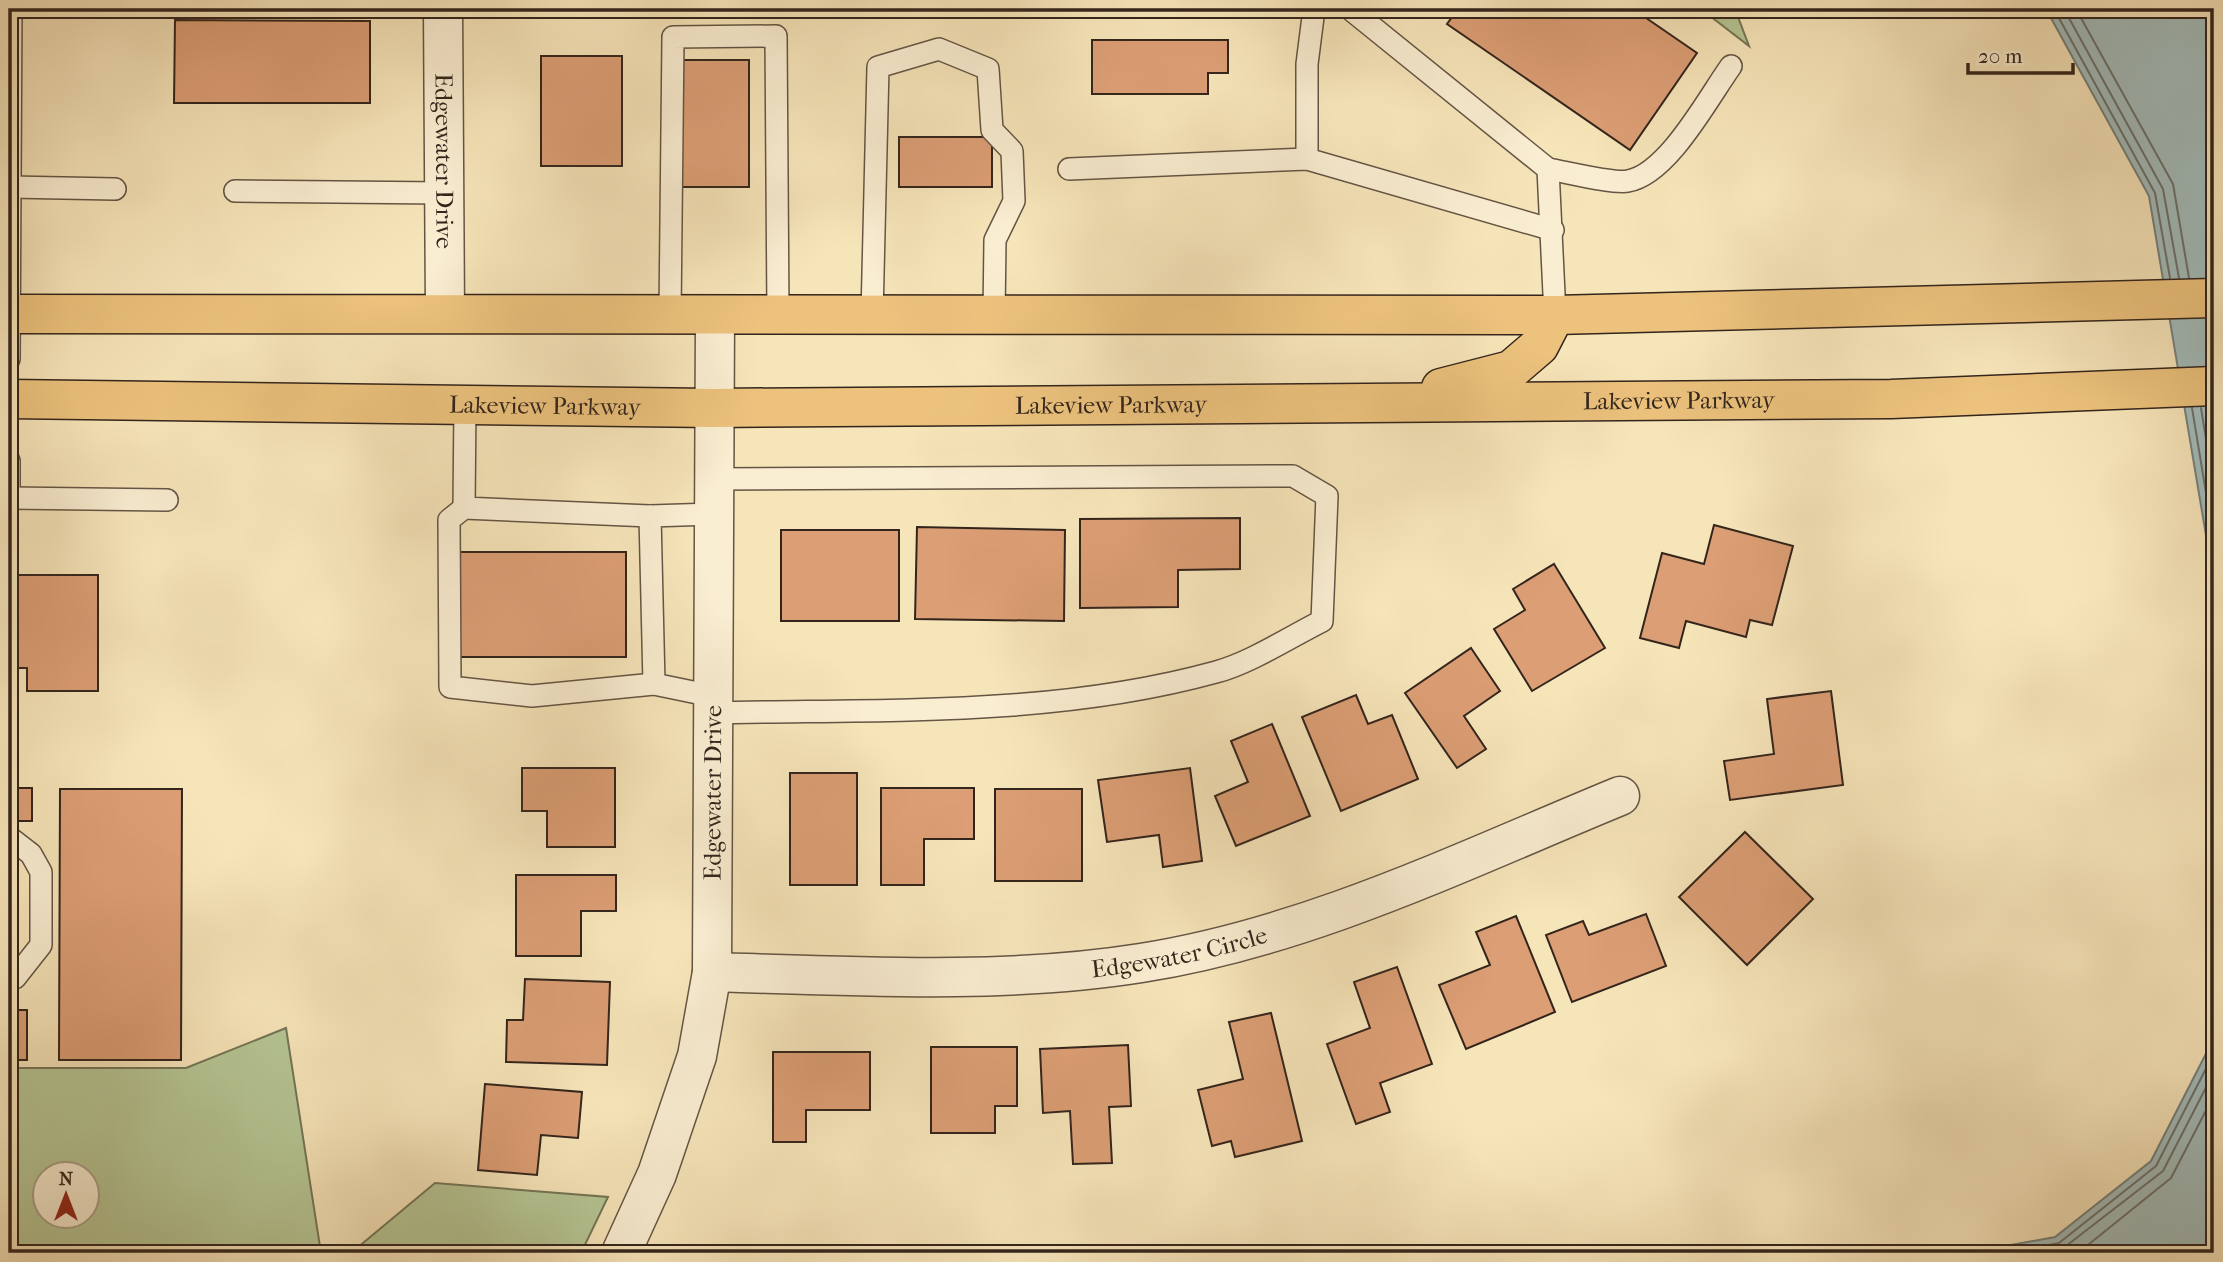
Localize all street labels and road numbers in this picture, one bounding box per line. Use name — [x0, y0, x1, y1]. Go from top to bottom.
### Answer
street label: Edgewater Drive — [429, 73, 459, 249]
street label: Lakeview Parkway — [1583, 386, 1776, 415]
street label: Lakeview Parkway — [1015, 390, 1208, 420]
street label: Lakeview Parkway — [449, 391, 642, 421]
street label: Edgewater Drive — [698, 705, 727, 881]
street label: Edgewater Circle — [1090, 921, 1270, 984]

